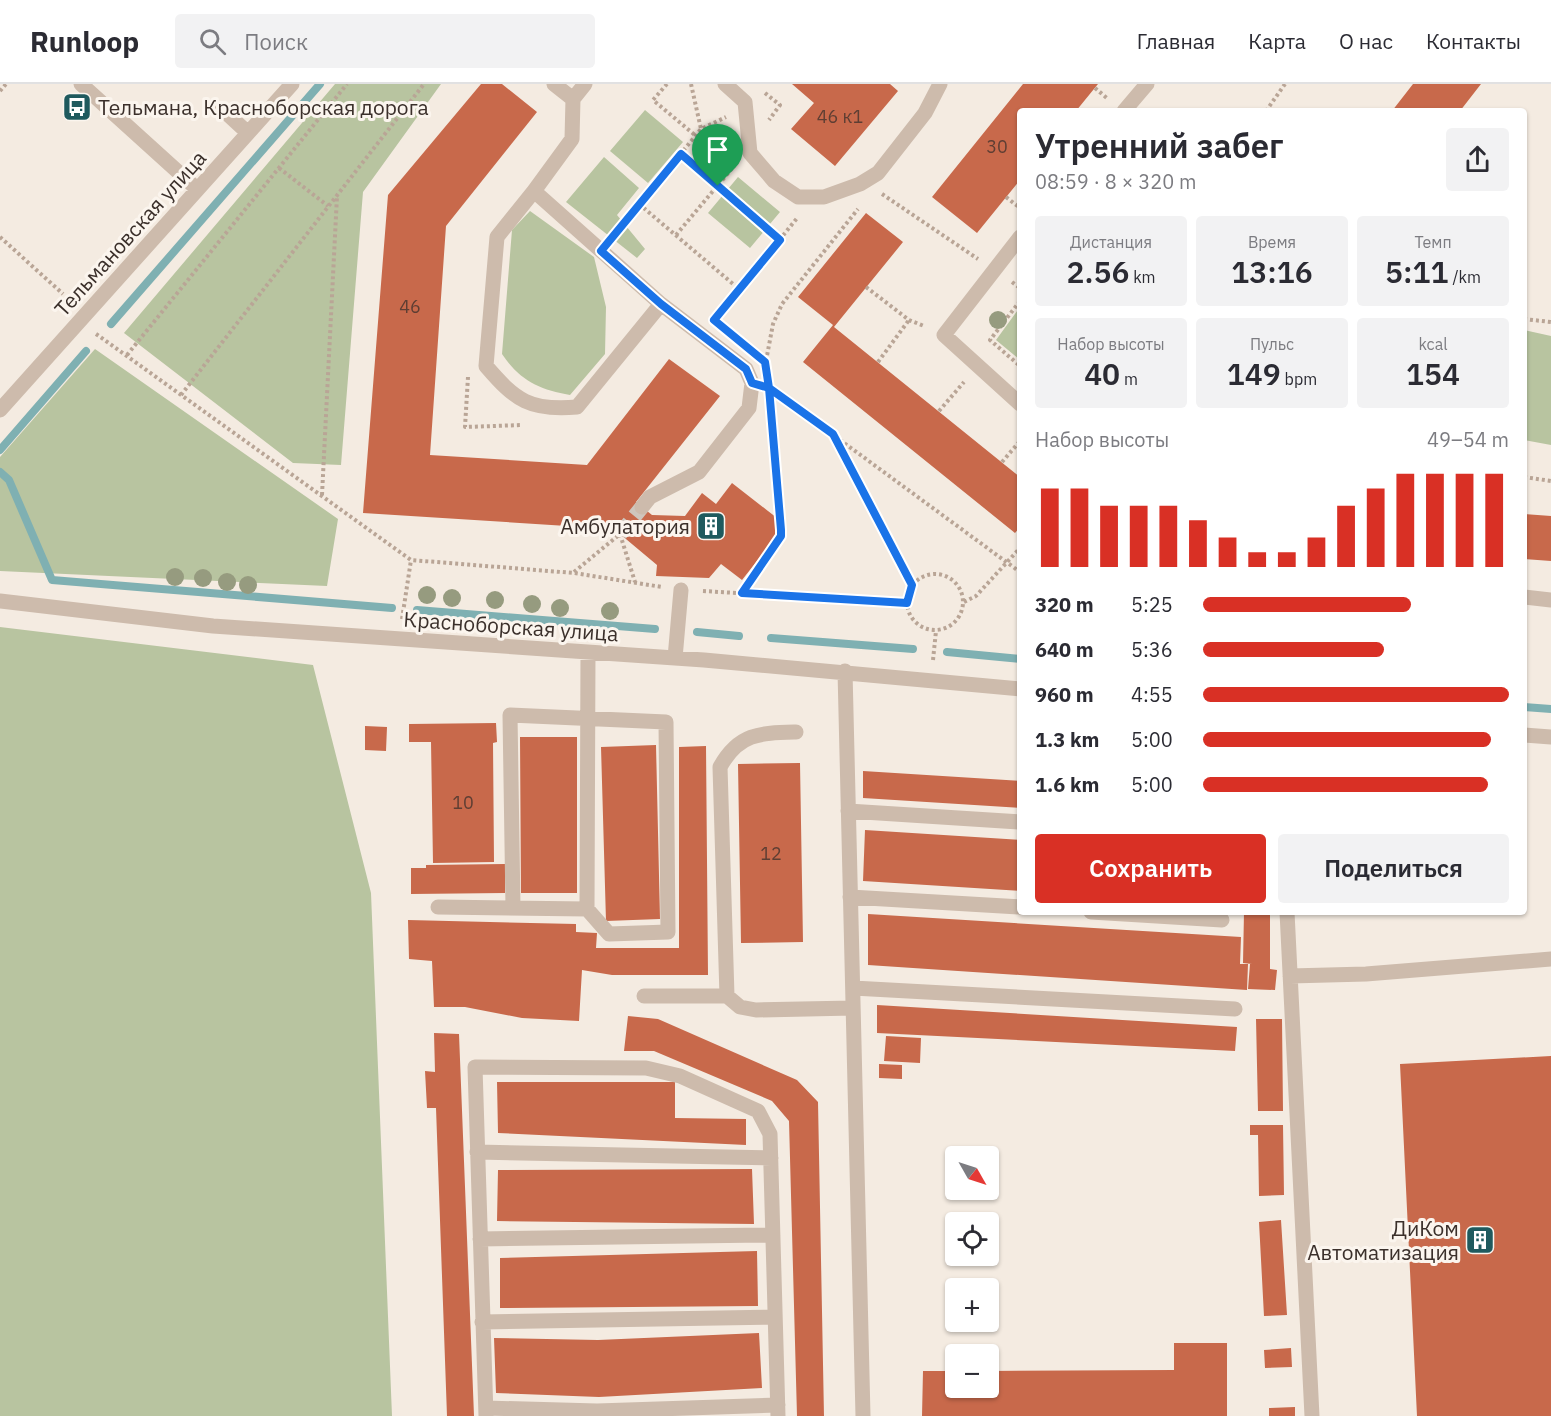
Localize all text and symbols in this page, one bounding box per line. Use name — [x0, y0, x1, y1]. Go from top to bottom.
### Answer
search box — [175, 14, 595, 68]
text: Runloop — [30, 23, 139, 60]
icon: search — [196, 25, 229, 58]
text: Поиск — [244, 27, 308, 56]
text: Главная — [1137, 27, 1215, 55]
text: Карта — [1248, 27, 1306, 55]
text: О нас — [1339, 27, 1393, 55]
text: Контакты — [1426, 27, 1521, 55]
bus stop icon: Тельмана, Красноборская дорога — [61, 91, 93, 123]
place label: Тельмана, Красноборская дорога — [98, 93, 429, 121]
house number: 46 к1 — [817, 105, 863, 128]
pin — [692, 124, 743, 186]
text: Утренний забег — [1035, 124, 1284, 167]
button: share — [1446, 128, 1509, 191]
icon: arrive — [701, 133, 734, 166]
house number: 30 — [986, 135, 1008, 158]
street label: Тельмановская улица — [48, 144, 212, 322]
text: 08:59 · 8 × 320 m — [1035, 168, 1196, 195]
text: Дистанция — [1070, 232, 1152, 252]
text: Время — [1248, 232, 1296, 252]
text: Темп — [1414, 232, 1452, 252]
text: 2.56 — [1066, 252, 1129, 291]
text: 13:16 — [1231, 252, 1313, 291]
text: 5:11 — [1385, 252, 1449, 291]
text: km — [1129, 267, 1156, 287]
text: /km — [1449, 267, 1481, 287]
house number: 46 — [399, 295, 421, 318]
text: Набор высоты — [1057, 334, 1165, 354]
text: Пульс — [1250, 334, 1294, 354]
text: kcal — [1418, 334, 1448, 354]
text: 40 — [1084, 354, 1120, 393]
text: 149 — [1227, 354, 1281, 393]
text: 154 — [1406, 354, 1460, 393]
text: m — [1120, 369, 1138, 389]
text: bpm — [1281, 369, 1317, 389]
text: Набор высоты — [1035, 426, 1169, 453]
text: 49–54 m — [1427, 426, 1509, 453]
building icon: Амбулатория — [695, 510, 727, 542]
place label: Амбулатория — [560, 512, 690, 540]
text: 320 m — [1035, 591, 1094, 618]
text: 5:25 — [1131, 591, 1173, 618]
street label: Красноборская улица — [403, 605, 619, 647]
text: 640 m — [1035, 636, 1094, 663]
text: 5:36 — [1131, 636, 1173, 663]
text: 960 m — [1035, 681, 1094, 708]
text: 4:55 — [1131, 681, 1173, 708]
text: 1.3 km — [1035, 726, 1099, 753]
text: 5:00 — [1131, 726, 1173, 753]
text: 1.6 km — [1035, 771, 1099, 798]
text: 5:00 — [1131, 771, 1173, 798]
house number: 10 — [452, 791, 474, 814]
button: Сохранить — [1035, 834, 1266, 903]
button: Поделиться — [1278, 834, 1509, 903]
house number: 12 — [760, 842, 782, 865]
north arrow — [945, 1146, 999, 1200]
map controls — [945, 1146, 999, 1398]
button: locate — [945, 1212, 999, 1266]
place label: ДиКом Автоматизация — [1307, 1214, 1459, 1266]
building icon: ДиКом Автоматизация — [1464, 1224, 1496, 1256]
button: + — [945, 1278, 999, 1332]
button: − — [945, 1344, 999, 1398]

